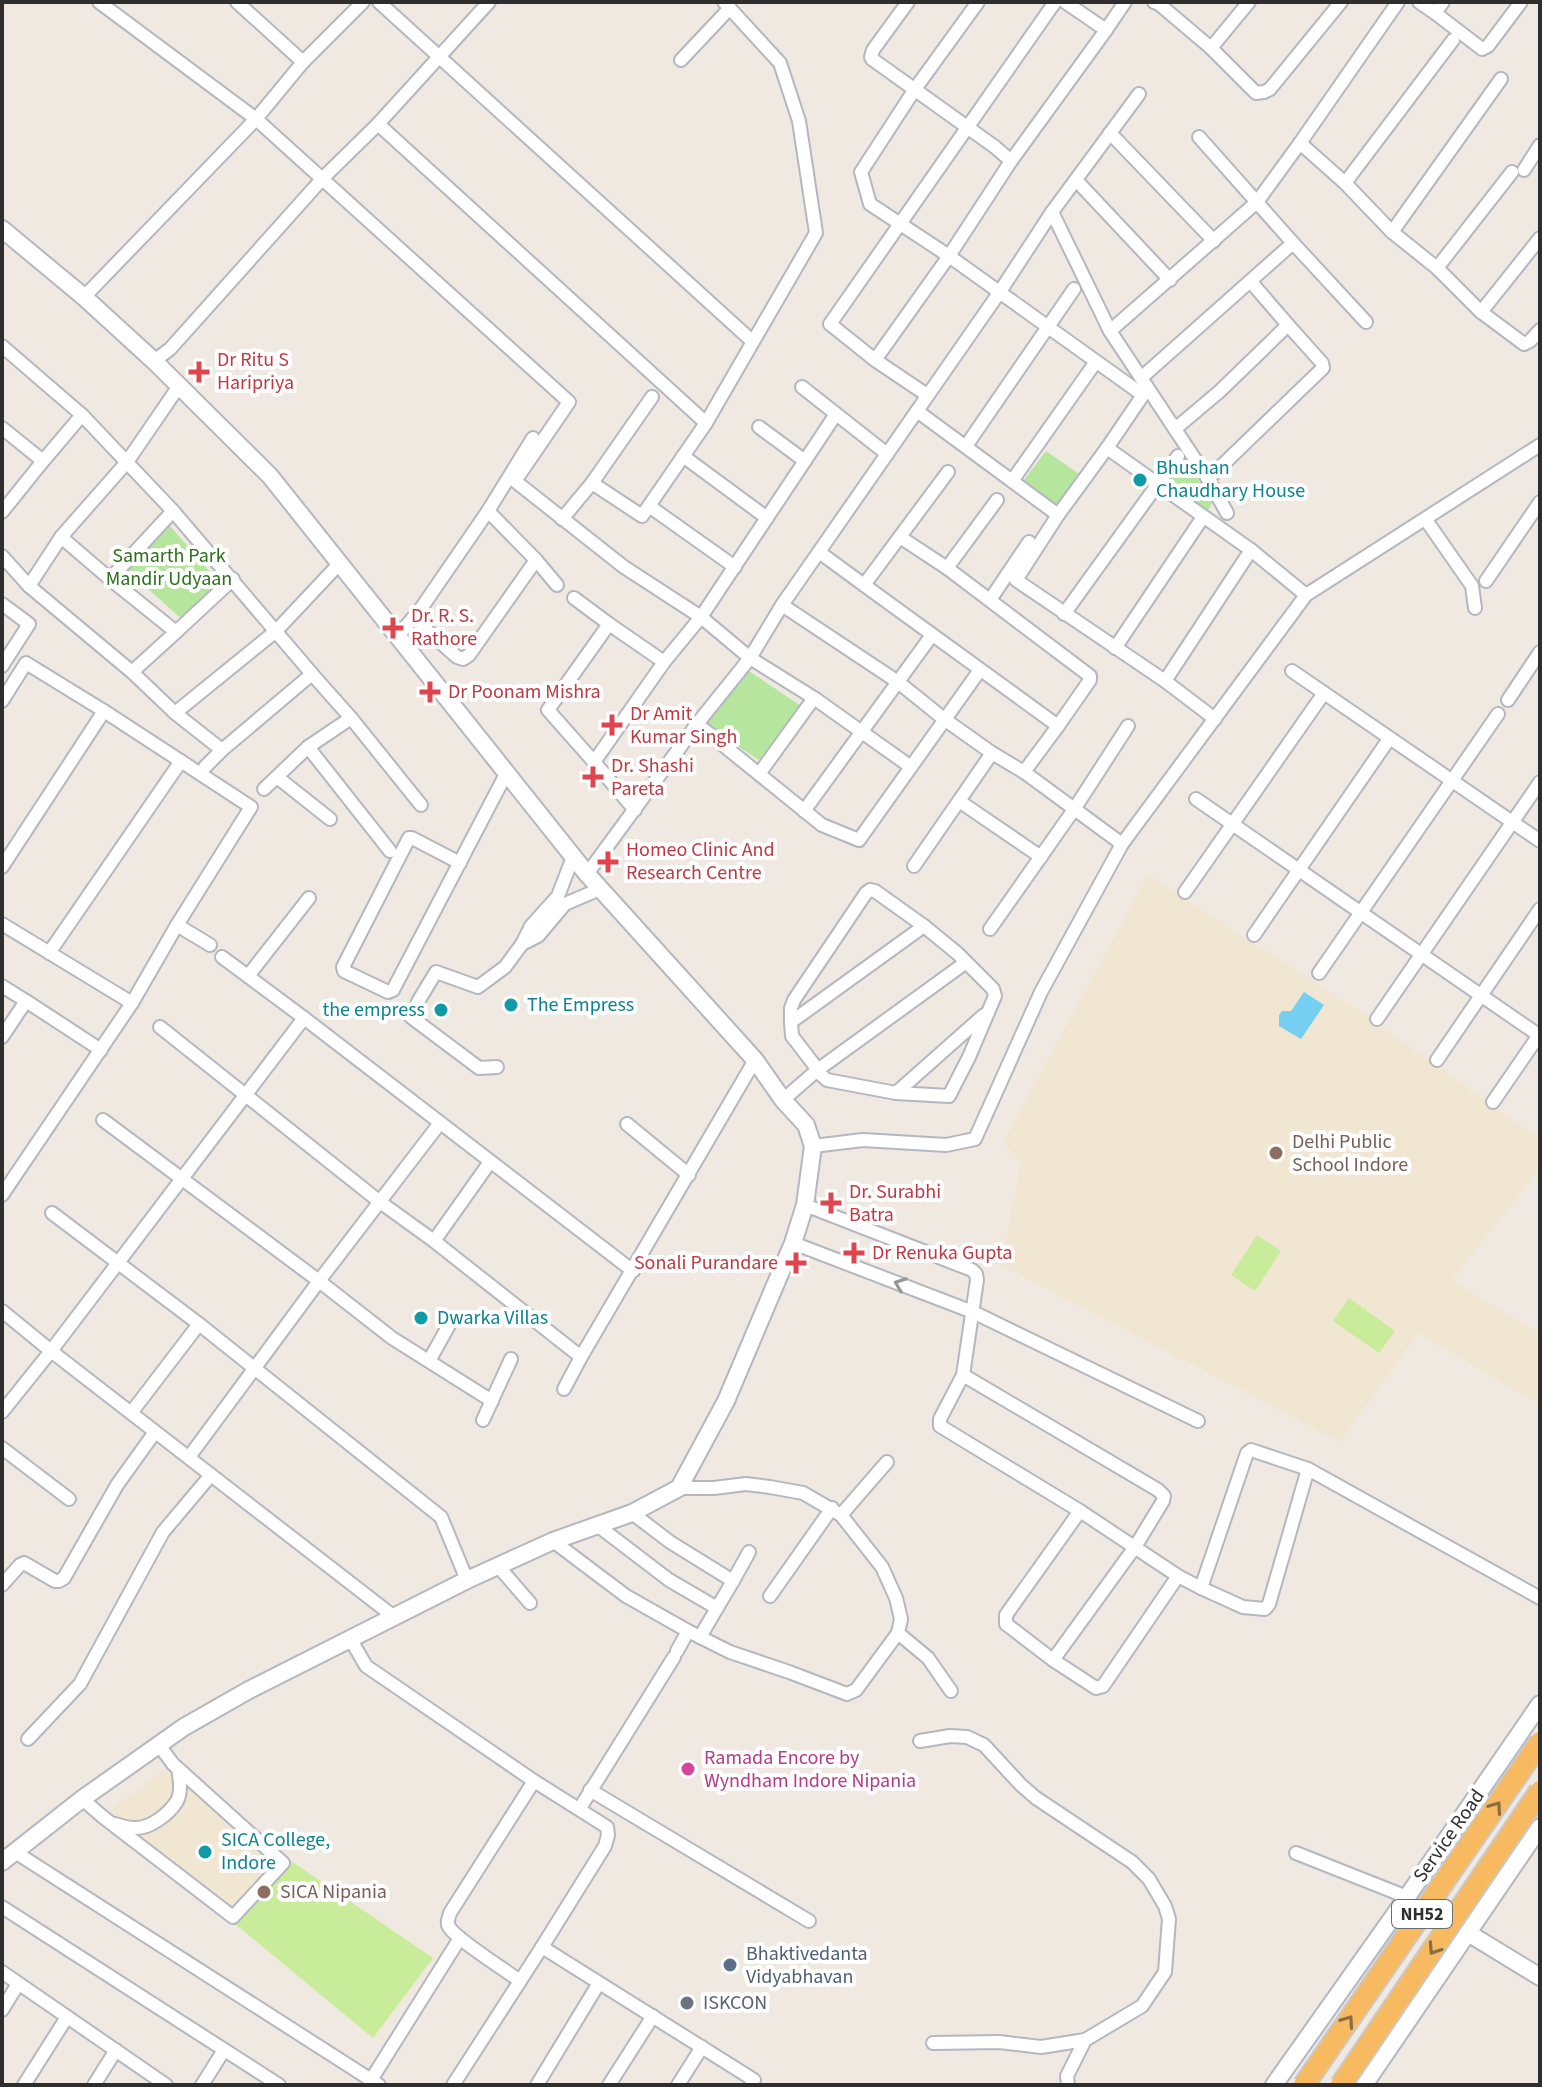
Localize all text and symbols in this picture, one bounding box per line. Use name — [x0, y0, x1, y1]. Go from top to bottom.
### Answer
place label: Dr Ritu S Haripriya — [217, 346, 294, 397]
marker: Dr Ritu S Haripriya — [188, 361, 210, 383]
place label: Bhushan Chaudhary House — [1156, 454, 1305, 505]
marker: Bhushan Chaudhary House — [1131, 471, 1149, 489]
park label: Samarth Park Mandir Udyaan — [106, 542, 232, 593]
place label: Dr. R. S. Rathore — [411, 602, 477, 653]
marker: Dr. R. S. Rathore — [382, 617, 404, 639]
place label: Dr Poonam Mishra — [448, 678, 601, 706]
marker: Dr Poonam Mishra — [419, 681, 441, 703]
place label: Dr Amit Kumar Singh — [630, 700, 737, 751]
marker: Dr Amit Kumar Singh — [601, 714, 623, 736]
place label: Dr. Shashi Pareta — [611, 752, 694, 803]
marker: Dr. Shashi Pareta — [582, 766, 604, 788]
place label: Homeo Clinic And Research Centre — [626, 836, 775, 887]
marker: Homeo Clinic And Research Centre — [597, 851, 619, 873]
place label: The Empress — [527, 991, 634, 1019]
place label: the empress — [322, 996, 425, 1024]
marker: The Empress — [502, 996, 520, 1014]
marker: the empress — [432, 1001, 450, 1019]
place label: Delhi Public School Indore — [1292, 1128, 1408, 1179]
marker: Delhi Public School Indore — [1267, 1144, 1285, 1162]
place label: Dr. Surabhi Batra — [849, 1178, 941, 1229]
marker: Dr. Surabhi Batra — [820, 1192, 842, 1214]
place label: Dr Renuka Gupta — [872, 1239, 1012, 1267]
marker: Dr Renuka Gupta — [843, 1242, 865, 1264]
place label: Sonali Purandare — [634, 1249, 778, 1277]
marker: Sonali Purandare — [785, 1252, 807, 1274]
one-way arrow — [894, 1277, 908, 1294]
place label: Dwarka Villas — [437, 1304, 548, 1332]
marker: Dwarka Villas — [412, 1309, 430, 1327]
place label: Ramada Encore by Wyndham Indore Nipania — [704, 1744, 916, 1795]
marker: Ramada Encore by Wyndham Indore Nipania — [679, 1760, 697, 1778]
street label: Service Road — [1407, 1784, 1491, 1888]
one-way arrow — [1486, 1801, 1501, 1815]
place label: SICA College, Indore — [221, 1826, 330, 1877]
marker: SICA College, Indore — [196, 1843, 214, 1861]
place label: SICA Nipania — [280, 1878, 387, 1906]
marker: SICA Nipania — [255, 1883, 273, 1901]
road number: NH52 — [1392, 1900, 1452, 1928]
place label: Bhaktivedanta Vidyabhavan — [746, 1940, 868, 1991]
one-way arrow — [1428, 1940, 1443, 1954]
marker: Bhaktivedanta Vidyabhavan — [721, 1956, 739, 1974]
place label: ISKCON — [703, 1989, 767, 2017]
marker: ISKCON — [678, 1994, 696, 2012]
one-way arrow — [1338, 2015, 1353, 2029]

